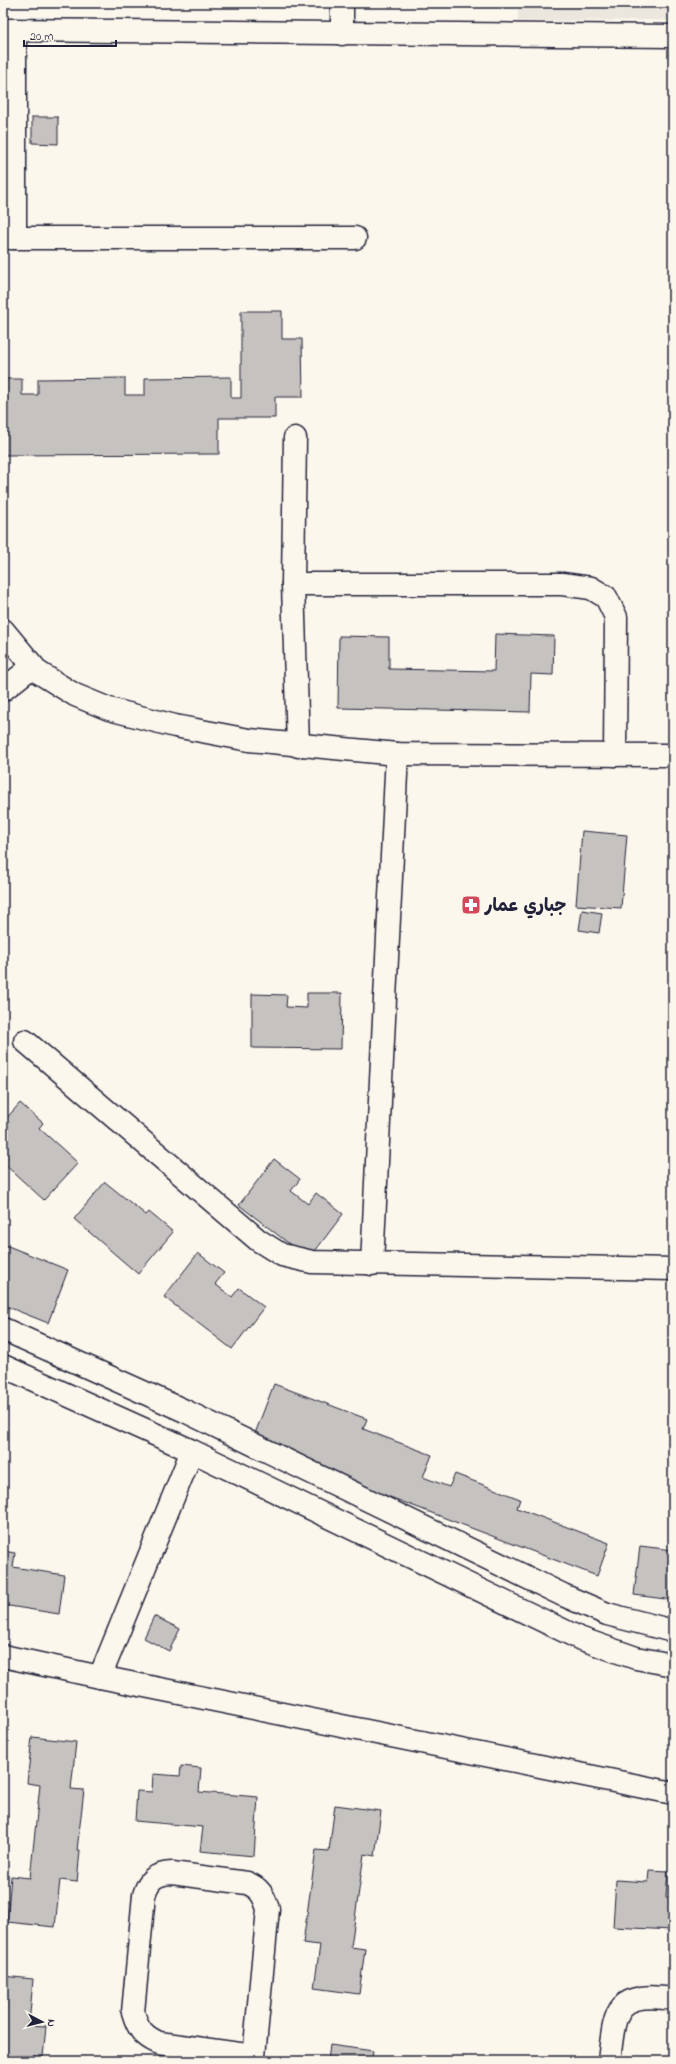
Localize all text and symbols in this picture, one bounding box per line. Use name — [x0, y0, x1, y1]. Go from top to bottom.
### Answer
scale bar — [24, 22, 116, 48]
text: 20 m — [30, 28, 53, 46]
pharmacy icon: جباري عمار — [460, 894, 482, 916]
place label: جباري عمار — [484, 894, 566, 920]
north arrow — [22, 2002, 62, 2042]
text: N — [43, 2018, 59, 2028]

